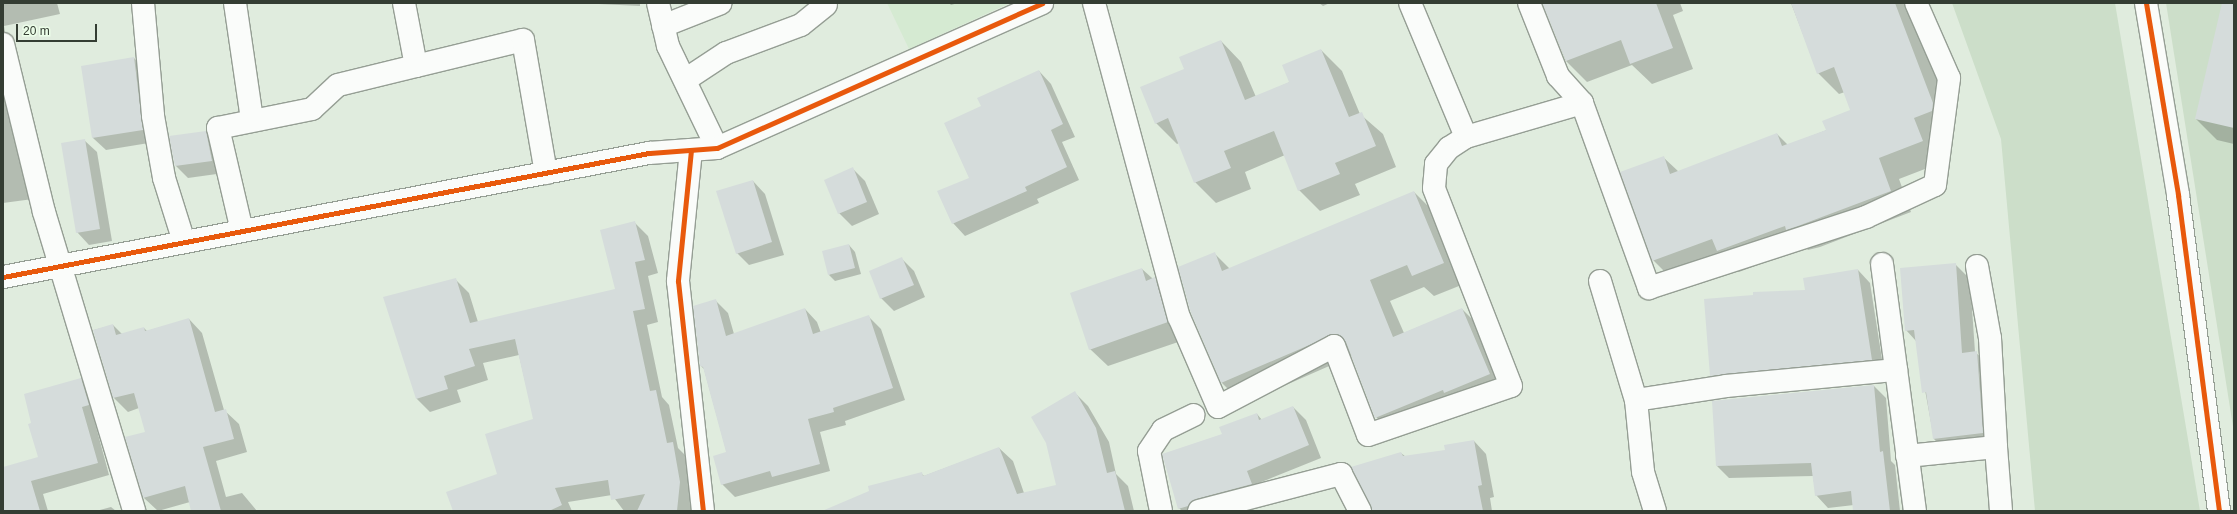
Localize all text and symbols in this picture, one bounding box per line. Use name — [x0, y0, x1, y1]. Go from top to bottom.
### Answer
scale bar — [18, 16, 99, 42]
text: 20 m — [23, 24, 50, 38]

